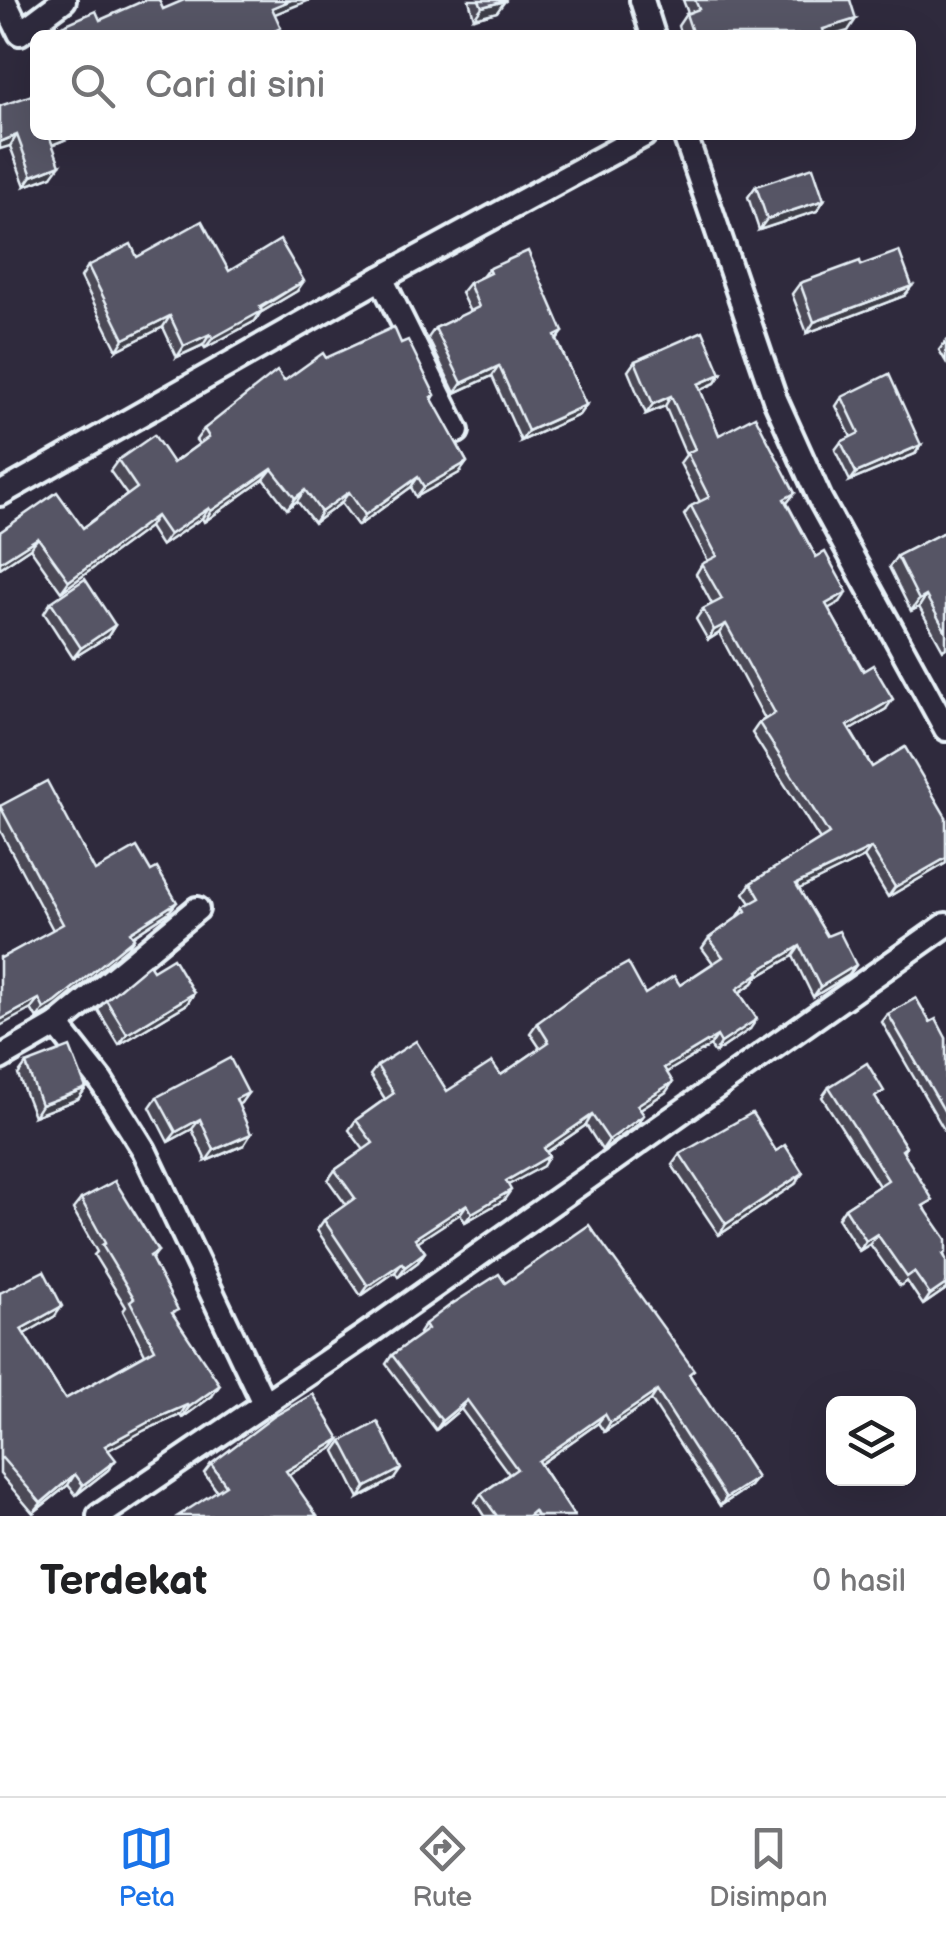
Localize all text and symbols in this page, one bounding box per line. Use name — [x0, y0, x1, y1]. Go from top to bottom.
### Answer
search box — [30, 30, 916, 140]
icon: search — [65, 58, 120, 113]
text: Cari di sini — [145, 63, 325, 108]
map controls — [826, 1396, 916, 1486]
button: layers — [826, 1396, 916, 1486]
text: Terdekat — [40, 1556, 207, 1607]
text: 0 hasil — [812, 1562, 906, 1601]
tab: Peta — [119, 1821, 175, 1914]
tab: Rute — [412, 1821, 472, 1914]
tab: Disimpan — [709, 1821, 828, 1914]

